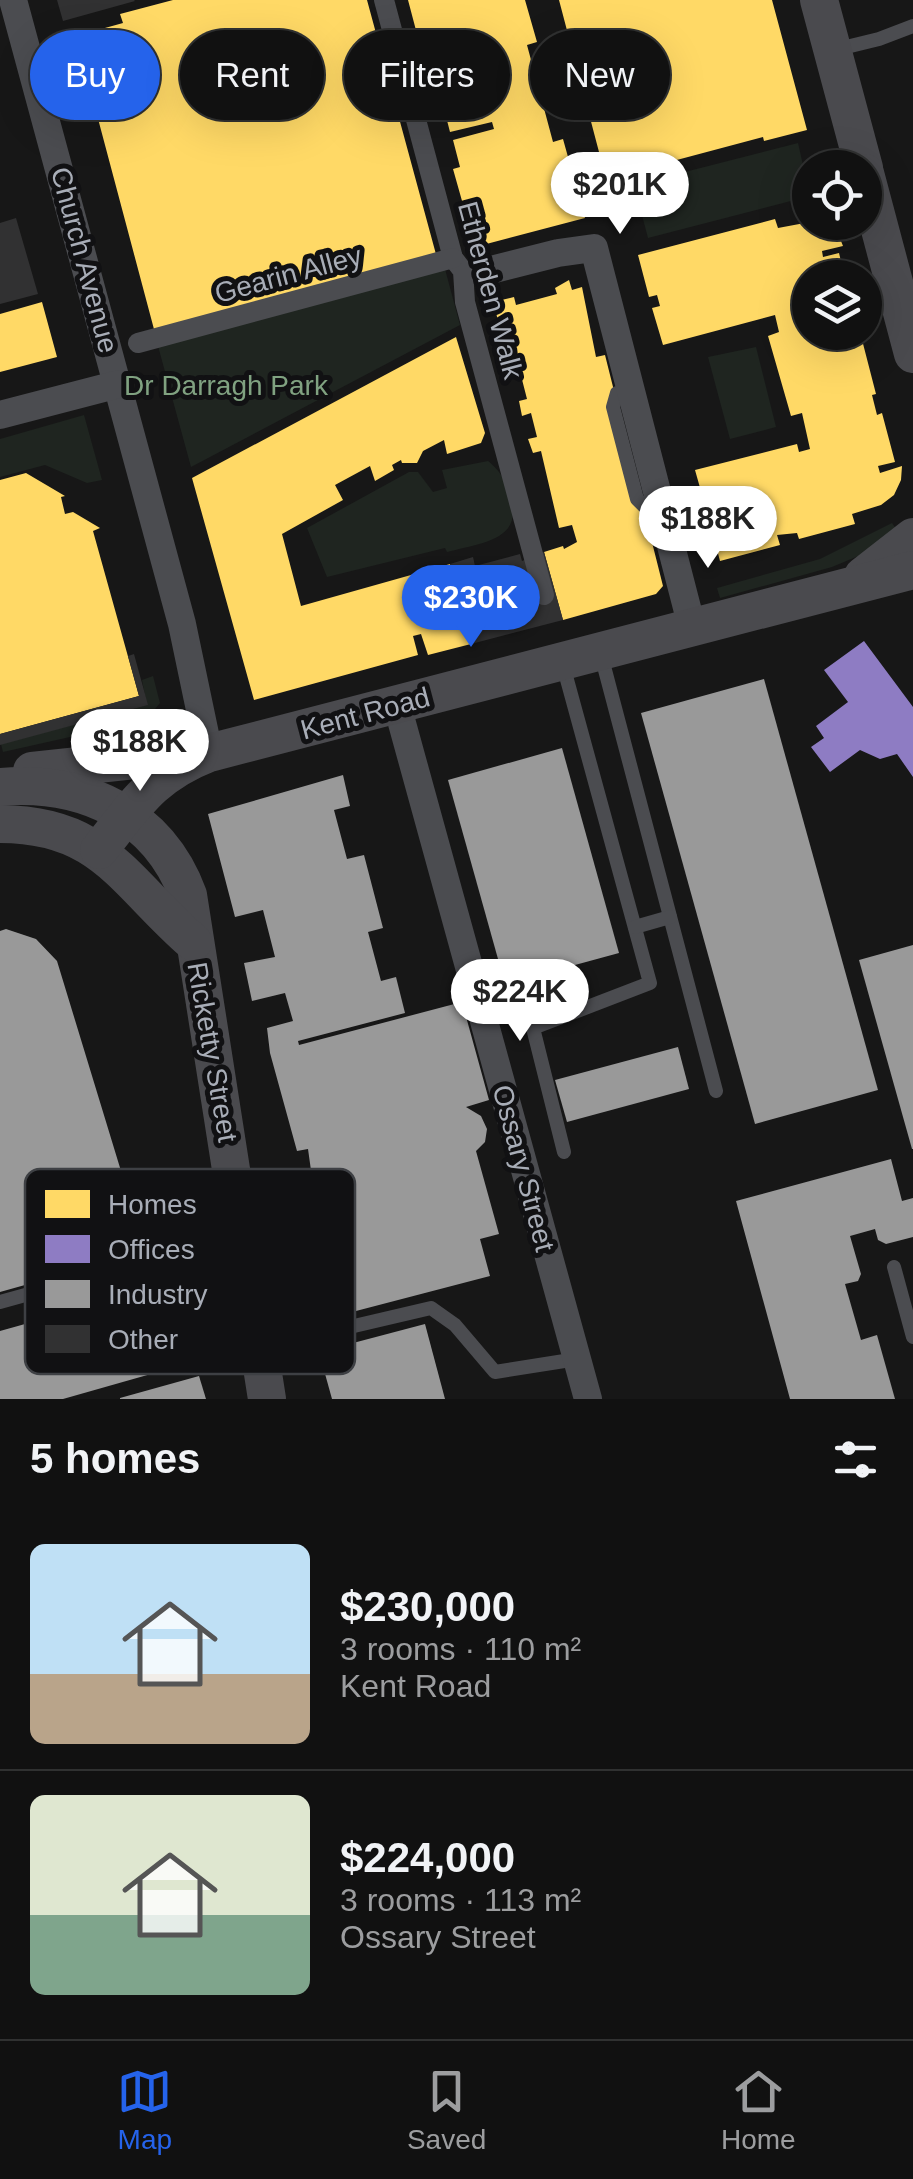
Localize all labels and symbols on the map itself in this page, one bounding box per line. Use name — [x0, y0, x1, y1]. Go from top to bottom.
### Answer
pin: $201K — [550, 152, 690, 237]
street label: Church Avenue — [45, 164, 124, 356]
street label: Etherden Walk — [452, 198, 529, 383]
street label: Gearin Alley — [211, 240, 365, 309]
park label: Dr Darragh Park — [124, 370, 329, 401]
pin: $188K — [638, 486, 778, 571]
pin: $230K — [401, 565, 541, 650]
street label: Kent Road — [297, 681, 433, 746]
pin: $188K — [70, 709, 210, 794]
pin: $224K — [450, 959, 590, 1044]
street label: Ricketty Street — [181, 960, 244, 1145]
street label: Ossary Street — [486, 1081, 561, 1255]
legend — [25, 1169, 355, 1374]
text: Homes — [108, 1189, 197, 1220]
text: Offices — [108, 1234, 195, 1265]
text: Industry — [108, 1279, 208, 1310]
text: Other — [108, 1324, 178, 1355]

